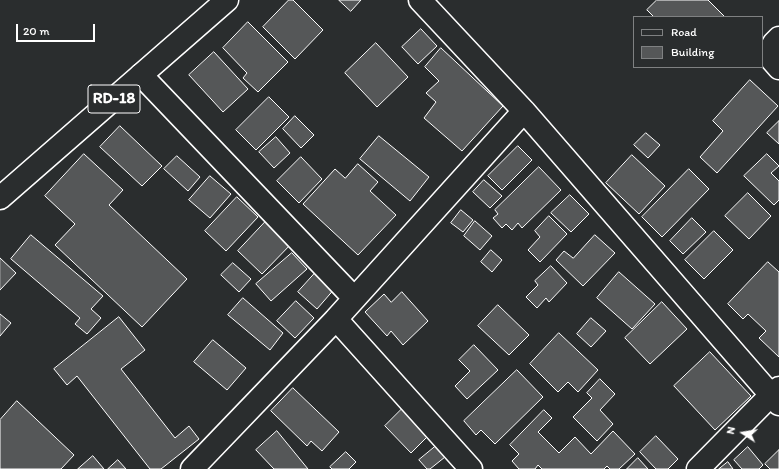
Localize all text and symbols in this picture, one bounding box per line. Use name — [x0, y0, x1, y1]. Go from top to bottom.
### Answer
scale bar — [18, 16, 97, 42]
legend — [633, 16, 763, 68]
text: 20 m — [23, 24, 50, 38]
text: Road — [671, 25, 697, 39]
text: Building — [671, 45, 714, 59]
road number: RD-18 — [88, 85, 140, 113]
north arrow — [723, 413, 763, 453]
text: N — [724, 425, 738, 435]

